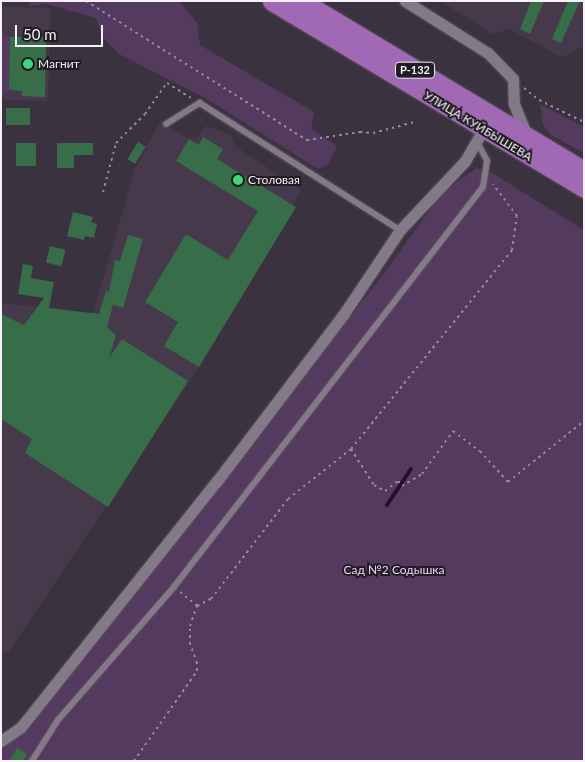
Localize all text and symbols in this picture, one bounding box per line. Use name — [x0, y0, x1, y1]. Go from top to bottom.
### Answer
scale bar — [18, 15, 105, 47]
text: 50 m — [23, 25, 57, 43]
place label: Магнит — [38, 57, 80, 71]
marker: Магнит — [22, 58, 34, 70]
road number: Р-132 — [395, 62, 435, 78]
street label: УЛИЦА КУЙБЫШЕВА — [421, 88, 535, 164]
place label: Столовая — [248, 173, 300, 187]
marker: Столовая — [232, 174, 244, 186]
park label: Сад №2 Содышка — [344, 563, 444, 577]

